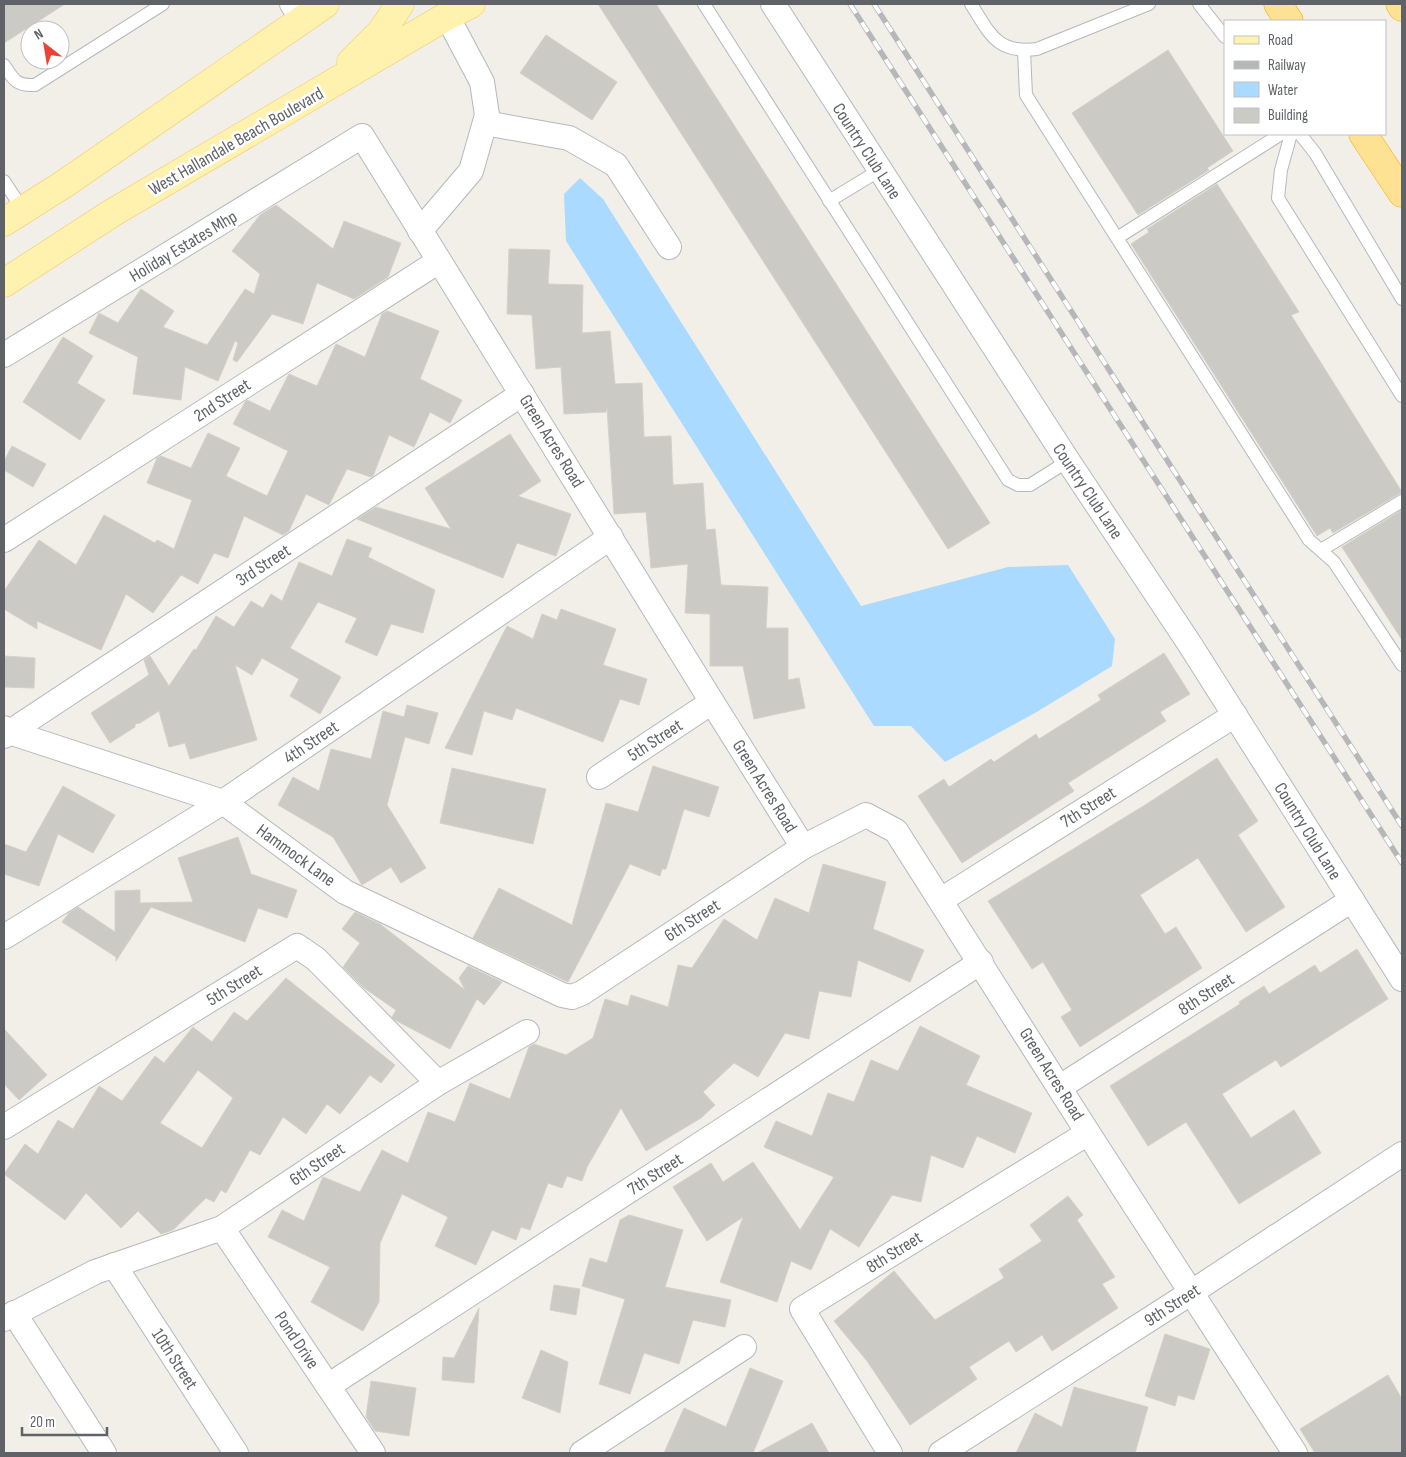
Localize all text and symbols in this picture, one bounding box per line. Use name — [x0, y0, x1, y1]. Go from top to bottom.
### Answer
north arrow — [20, 20, 70, 70]
legend — [1224, 20, 1386, 135]
text: N — [31, 25, 46, 43]
text: Road — [1268, 31, 1293, 50]
text: Railway — [1268, 56, 1306, 75]
text: Water — [1268, 81, 1299, 100]
street label: West Hallandale Beach Boulevard — [145, 83, 327, 200]
street label: Country Club Lane — [828, 99, 905, 203]
text: Building — [1268, 106, 1308, 125]
street label: Holiday Estates Mhp — [126, 206, 241, 287]
street label: 2nd Street — [190, 374, 255, 427]
street label: Green Acres Road — [515, 391, 588, 492]
street label: Country Club Lane — [1048, 440, 1127, 543]
street label: 3rd Street — [232, 540, 295, 591]
street label: 5th Street — [624, 715, 687, 766]
street label: 4th Street — [280, 716, 343, 768]
street label: Green Acres Road — [728, 736, 801, 837]
street label: Country Club Lane — [1269, 779, 1346, 884]
street label: 7th Street — [1057, 782, 1120, 833]
street label: Hammock Lane — [252, 820, 339, 891]
street label: 6th Street — [661, 894, 724, 946]
street label: 5th Street — [203, 960, 266, 1011]
street label: 8th Street — [1175, 968, 1238, 1020]
street label: Green Acres Road — [1015, 1024, 1088, 1125]
street label: 6th Street — [286, 1138, 349, 1190]
street label: 7th Street — [624, 1149, 687, 1200]
street label: 8th Street — [862, 1227, 927, 1278]
street label: 9th Street — [1140, 1279, 1204, 1331]
street label: Pond Drive — [270, 1308, 323, 1373]
street label: 10th Street — [147, 1325, 202, 1394]
scale bar — [22, 1404, 108, 1436]
text: 20 m — [30, 1413, 55, 1432]

